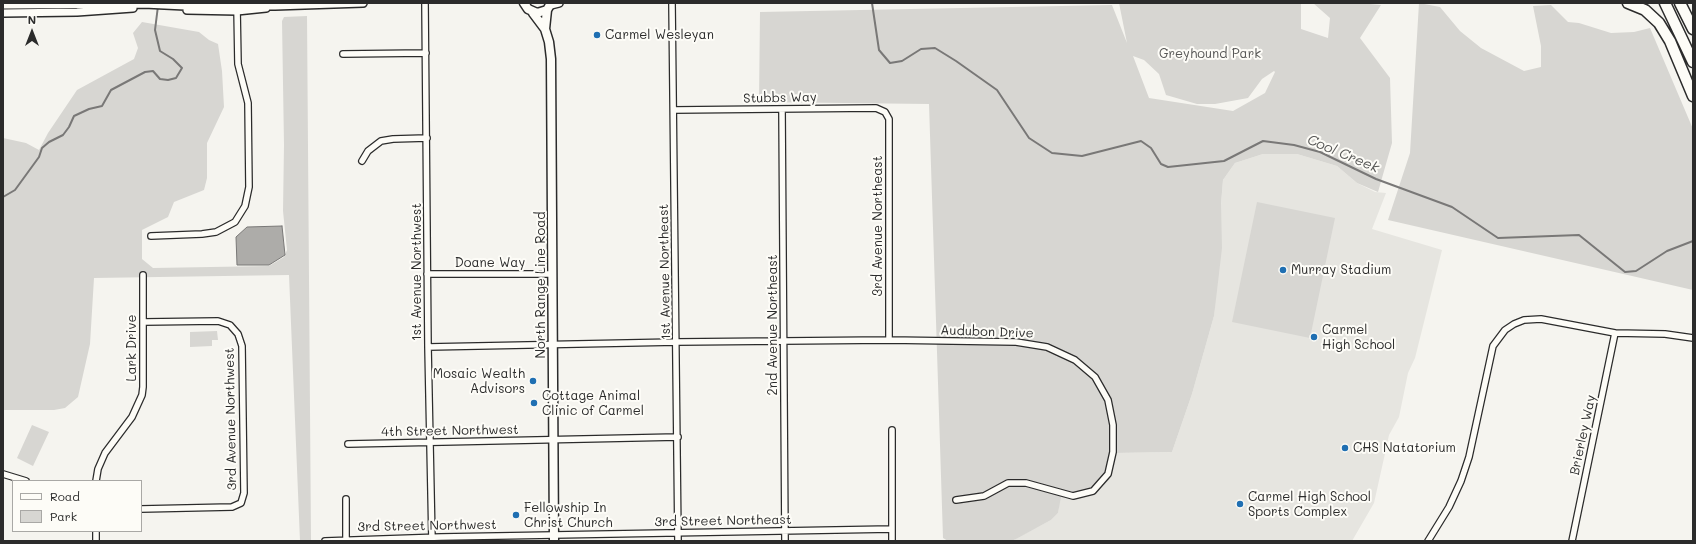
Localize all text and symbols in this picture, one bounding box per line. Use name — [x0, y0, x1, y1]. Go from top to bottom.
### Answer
north arrow — [12, 12, 52, 52]
text: N — [28, 12, 36, 27]
place label: Carmel Wesleyan — [605, 27, 714, 43]
marker: Carmel Wesleyan — [592, 30, 602, 40]
park label: Greyhound Park — [1159, 46, 1261, 62]
street label: Stubbs Way — [743, 90, 817, 106]
water label: Cool Creek — [1305, 131, 1381, 177]
street label: 3rd Avenue Northeast — [870, 156, 886, 296]
street label: 1st Avenue Northwest — [409, 203, 425, 341]
street label: 1st Avenue Northeast — [656, 204, 674, 340]
street label: North Range Line Road — [533, 211, 549, 359]
street label: 2nd Avenue Northeast — [765, 254, 781, 396]
street label: Doane Way — [455, 255, 525, 271]
place label: Murray Stadium — [1291, 262, 1391, 278]
marker: Murray Stadium — [1278, 265, 1288, 275]
street label: Lark Drive — [124, 315, 140, 381]
place label: Carmel High School — [1322, 322, 1395, 353]
street label: Audubon Drive — [940, 323, 1034, 341]
marker: Carmel High School — [1309, 332, 1319, 342]
street label: 3rd Avenue Northwest — [222, 348, 240, 490]
place label: Mosaic Wealth Advisors — [433, 366, 525, 397]
marker: Mosaic Wealth Advisors — [528, 376, 538, 386]
place label: Cottage Animal Clinic of Carmel — [542, 388, 644, 419]
street label: Brierley Way — [1567, 393, 1599, 477]
marker: Cottage Animal Clinic of Carmel — [529, 398, 539, 408]
street label: 4th Street Northwest — [381, 422, 519, 440]
place label: CHS Natatorium — [1353, 440, 1456, 456]
marker: CHS Natatorium — [1340, 443, 1350, 453]
legend — [12, 480, 142, 532]
text: Road — [50, 488, 80, 504]
place label: Carmel High School Sports Complex — [1248, 489, 1371, 520]
marker: Carmel High School Sports Complex — [1235, 499, 1245, 509]
place label: Fellowship In Christ Church — [524, 500, 613, 531]
text: Park — [50, 508, 77, 524]
marker: Fellowship In Christ Church — [511, 510, 521, 520]
street label: 3rd Street Northeast — [654, 512, 792, 530]
street label: 3rd Street Northwest — [357, 517, 497, 535]

